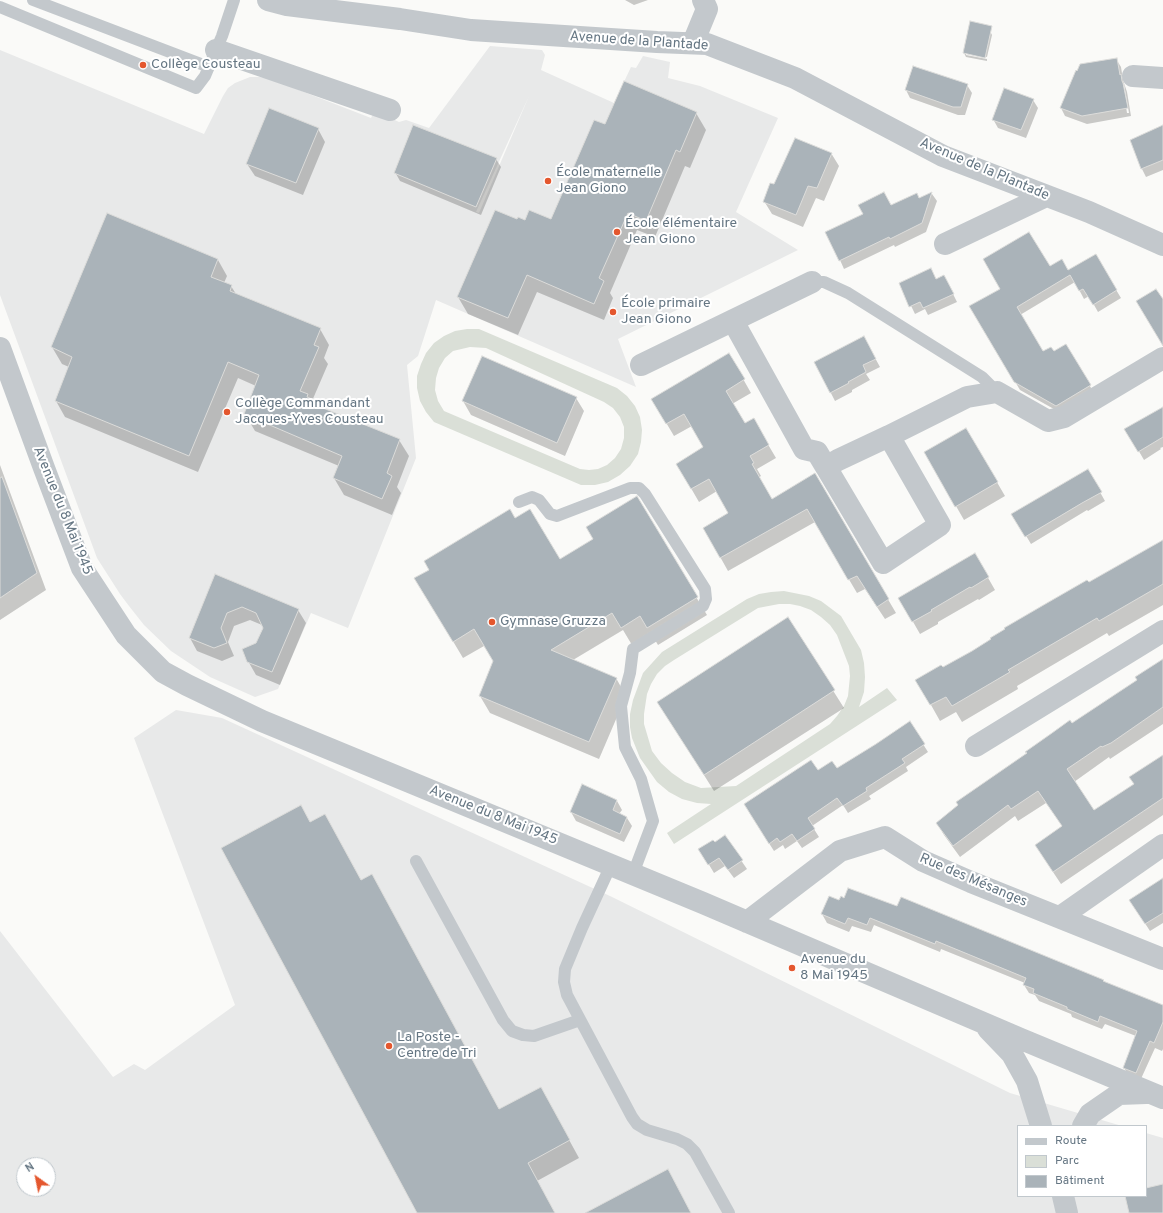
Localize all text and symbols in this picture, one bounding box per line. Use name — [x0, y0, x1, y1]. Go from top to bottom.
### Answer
street label: Avenue de la Plantade — [569, 29, 709, 55]
place label: Collège Cousteau — [151, 57, 261, 73]
marker: Collège Cousteau — [138, 60, 148, 70]
street label: Avenue de la Plantade — [917, 135, 1051, 205]
place label: École maternelle Jean Giono — [556, 165, 661, 198]
marker: École maternelle Jean Giono — [543, 176, 553, 186]
place label: École élémentaire Jean Giono — [625, 216, 737, 248]
marker: École élémentaire Jean Giono — [612, 227, 622, 237]
place label: École primaire Jean Giono — [621, 296, 711, 328]
marker: École primaire Jean Giono — [608, 307, 618, 317]
place label: Collège Commandant Jacques-Yves Cousteau — [235, 396, 384, 428]
marker: Collège Commandant Jacques-Yves Cousteau — [222, 407, 232, 417]
street label: Avenue du 8 Mai 1945 — [29, 444, 95, 578]
place label: Gymnase Gruzza — [500, 614, 606, 630]
marker: Gymnase Gruzza — [487, 617, 497, 627]
street label: Avenue du 8 Mai 1945 — [426, 783, 560, 849]
street label: Rue des Mésanges — [917, 851, 1029, 911]
place label: Avenue du 8 Mai 1945 — [800, 952, 868, 984]
marker: Avenue du 8 Mai 1945 — [787, 963, 797, 973]
place label: La Poste - Centre de Tri — [397, 1030, 477, 1062]
marker: La Poste - Centre de Tri — [384, 1041, 394, 1051]
legend — [1017, 1125, 1147, 1197]
text: Route — [1055, 1133, 1087, 1149]
text: Parc — [1055, 1153, 1079, 1169]
north arrow — [16, 1157, 56, 1197]
text: N — [23, 1160, 37, 1176]
text: Bâtiment — [1055, 1173, 1105, 1189]

